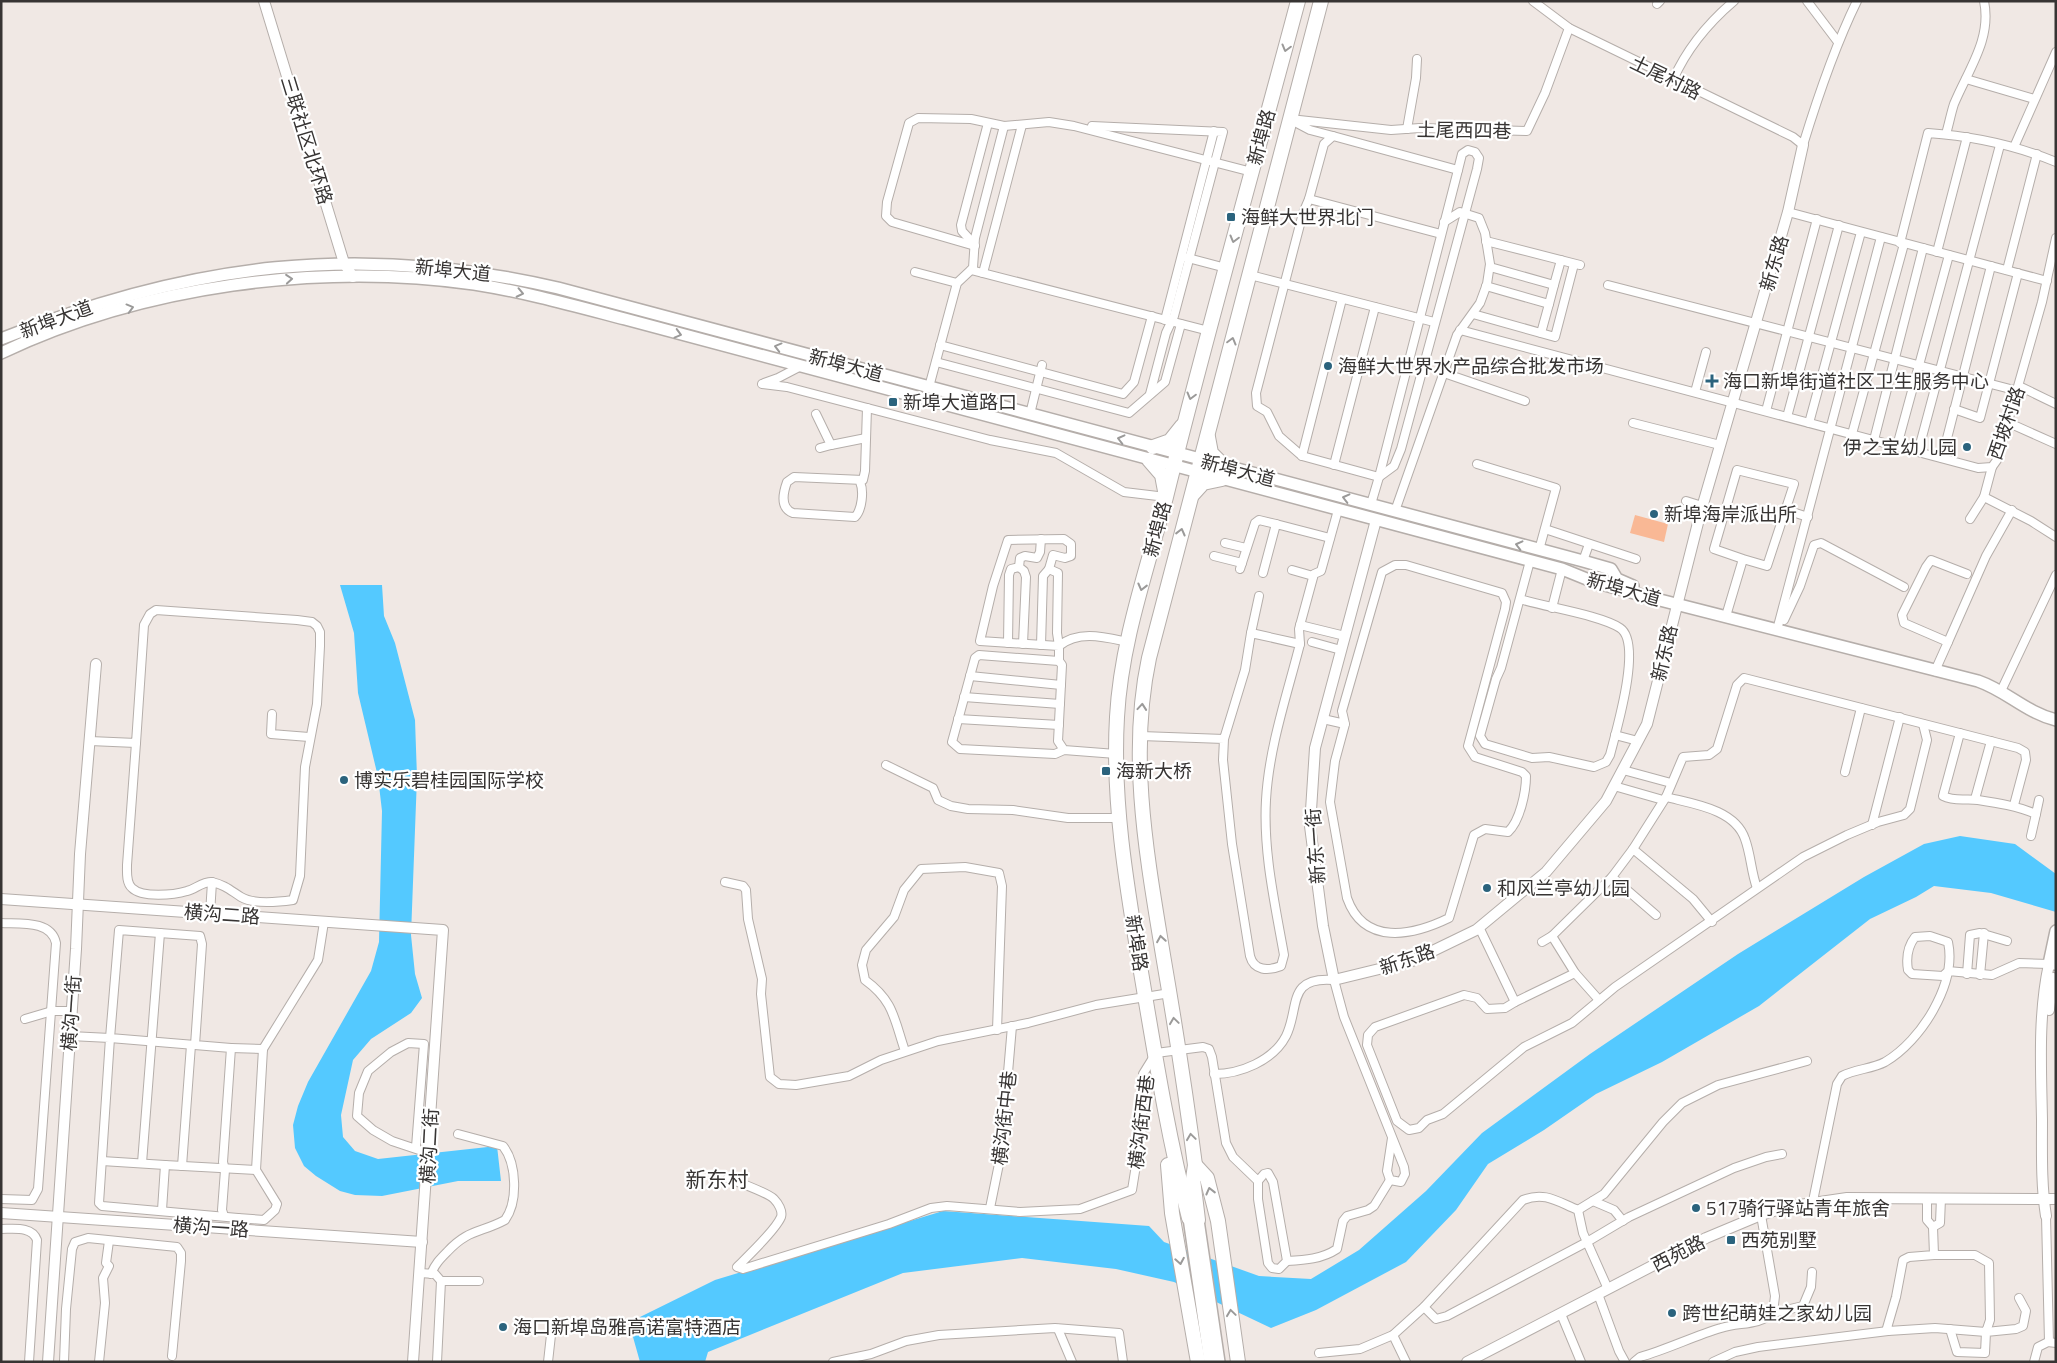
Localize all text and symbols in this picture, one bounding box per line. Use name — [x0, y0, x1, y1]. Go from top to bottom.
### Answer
one-way arrow — [1281, 44, 1291, 52]
street label: 土尾村路 — [1626, 47, 1707, 106]
street label: 三联社区北环路 — [274, 72, 341, 208]
street label: 新埠路 — [1239, 106, 1282, 168]
street label: 土尾西四巷 — [1416, 114, 1512, 145]
place label: 海鲜大世界北门 — [1241, 202, 1374, 231]
marker: 海鲜大世界北门 — [1225, 211, 1237, 223]
street label: 新东路 — [1752, 231, 1795, 294]
one-way arrow — [1229, 234, 1239, 242]
street label: 新埠大道 — [414, 251, 492, 288]
one-way arrow — [285, 274, 293, 285]
one-way arrow — [516, 287, 525, 298]
street label: 新埠大道 — [15, 292, 97, 345]
one-way arrow — [125, 303, 134, 314]
one-way arrow — [673, 328, 681, 338]
one-way arrow — [1227, 338, 1237, 346]
street label: 新埠大道 — [806, 341, 887, 388]
one-way arrow — [773, 342, 782, 353]
place label: 海鲜大世界水产品综合批发市场 — [1338, 351, 1604, 380]
marker: 海鲜大世界水产品综合批发市场 — [1322, 360, 1334, 372]
place label: 海口新埠街道社区卫生服务中心 — [1723, 366, 1989, 395]
marker: 海口新埠街道社区卫生服务中心 — [1705, 374, 1719, 388]
street label: 西坡村路 — [1979, 382, 2032, 463]
place label: 新埠大道路口 — [903, 387, 1017, 416]
one-way arrow — [1187, 391, 1197, 399]
marker: 新埠大道路口 — [887, 396, 899, 408]
place label: 伊之宝幼儿园 — [1843, 432, 1957, 461]
one-way arrow — [1116, 434, 1125, 445]
marker: 伊之宝幼儿园 — [1961, 441, 1973, 453]
street label: 新埠大道 — [1198, 446, 1279, 493]
one-way arrow — [1341, 493, 1350, 504]
street label: 新埠路 — [1135, 498, 1178, 560]
place label: 新埠海岸派出所 — [1664, 499, 1797, 528]
marker: 新埠海岸派出所 — [1648, 508, 1660, 520]
one-way arrow — [1176, 529, 1186, 537]
one-way arrow — [1515, 540, 1524, 551]
street label: 新埠大道 — [1584, 564, 1665, 613]
one-way arrow — [1137, 582, 1148, 591]
street label: 新东路 — [1643, 622, 1684, 684]
one-way arrow — [1136, 703, 1147, 711]
place label: 海新大桥 — [1116, 756, 1192, 785]
place label: 博实乐碧桂园国际学校 — [354, 765, 544, 794]
marker: 海新大桥 — [1100, 765, 1112, 777]
marker: 博实乐碧桂园国际学校 — [338, 774, 350, 786]
street label: 新东一街 — [1297, 807, 1332, 885]
place label: 和风兰亭幼儿园 — [1497, 873, 1630, 902]
marker: 和风兰亭幼儿园 — [1481, 882, 1493, 894]
street label: 横沟二路 — [183, 896, 261, 931]
street label: 新埠路 — [1119, 912, 1156, 973]
one-way arrow — [1156, 934, 1166, 943]
street label: 新东路 — [1375, 936, 1439, 982]
street label: 横沟一街 — [53, 974, 88, 1052]
one-way arrow — [1169, 1016, 1179, 1025]
street label: 横沟街中巷 — [984, 1069, 1023, 1167]
street label: 横沟街西巷 — [1120, 1073, 1161, 1171]
street label: 横沟二街 — [412, 1107, 445, 1185]
one-way arrow — [1187, 1132, 1197, 1141]
district label: 新东村 — [686, 1163, 749, 1195]
one-way arrow — [1206, 1188, 1216, 1196]
place label: 517骑行驿站青年旅舍 — [1706, 1193, 1890, 1222]
marker: 517骑行驿站青年旅舍 — [1690, 1202, 1702, 1214]
street label: 横沟一路 — [172, 1209, 250, 1244]
place label: 西苑别墅 — [1741, 1225, 1817, 1254]
street label: 西苑路 — [1646, 1227, 1710, 1278]
marker: 西苑别墅 — [1725, 1234, 1737, 1246]
one-way arrow — [1175, 1256, 1185, 1265]
place label: 跨世纪萌娃之家幼儿园 — [1682, 1298, 1872, 1327]
marker: 跨世纪萌娃之家幼儿园 — [1666, 1307, 1678, 1319]
one-way arrow — [1226, 1309, 1237, 1317]
place label: 海口新埠岛雅高诺富特酒店 — [513, 1312, 741, 1341]
marker: 海口新埠岛雅高诺富特酒店 — [497, 1321, 509, 1333]

